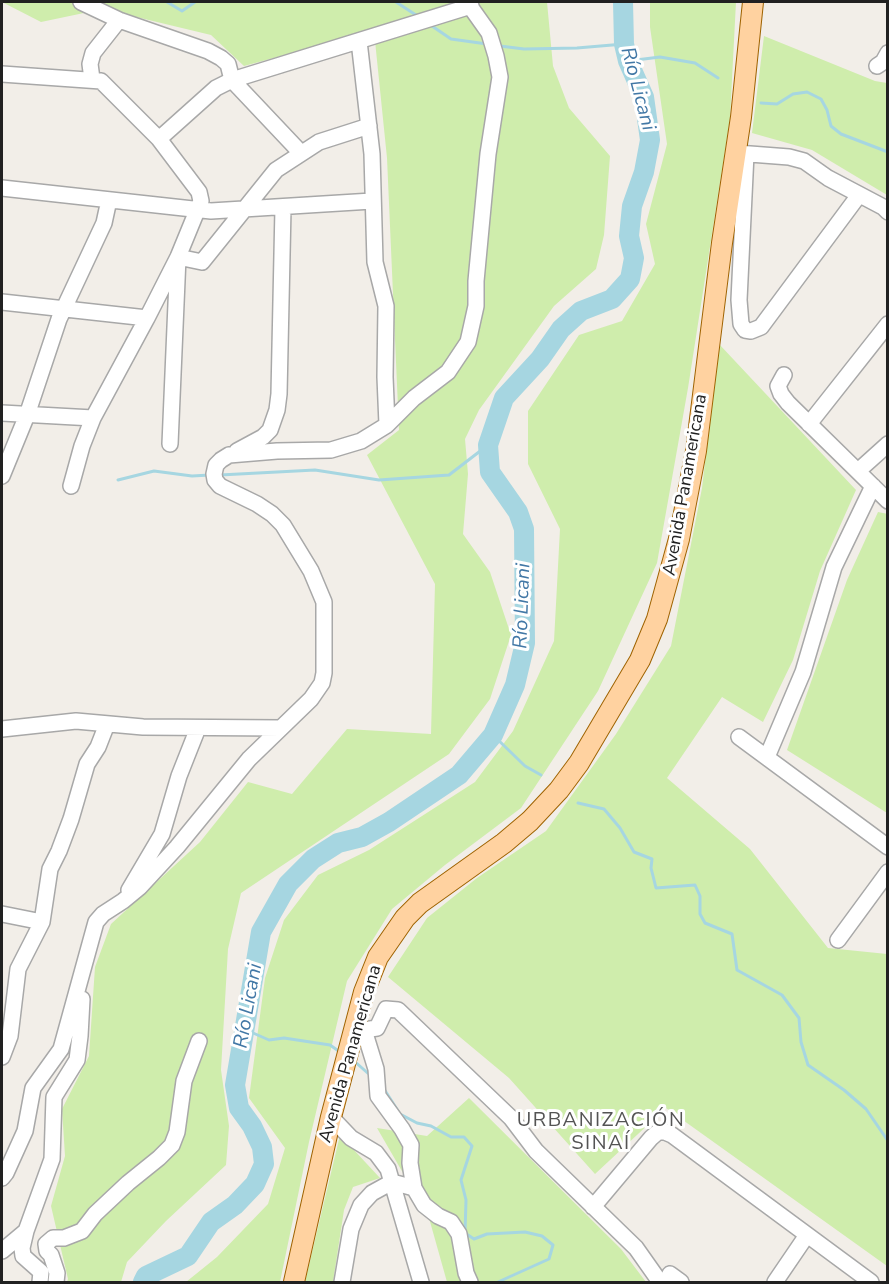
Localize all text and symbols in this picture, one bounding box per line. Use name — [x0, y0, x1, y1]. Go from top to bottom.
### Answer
water label: Río Licani — [614, 45, 660, 133]
street label: Avenida Panamericana — [659, 393, 713, 577]
water label: Río Licani — [510, 563, 536, 649]
water label: Río Licani — [230, 962, 268, 1050]
street label: Avenida Panamericana — [315, 963, 387, 1145]
district label: URBANIZACIÓN SINAÍ — [517, 1109, 685, 1156]

